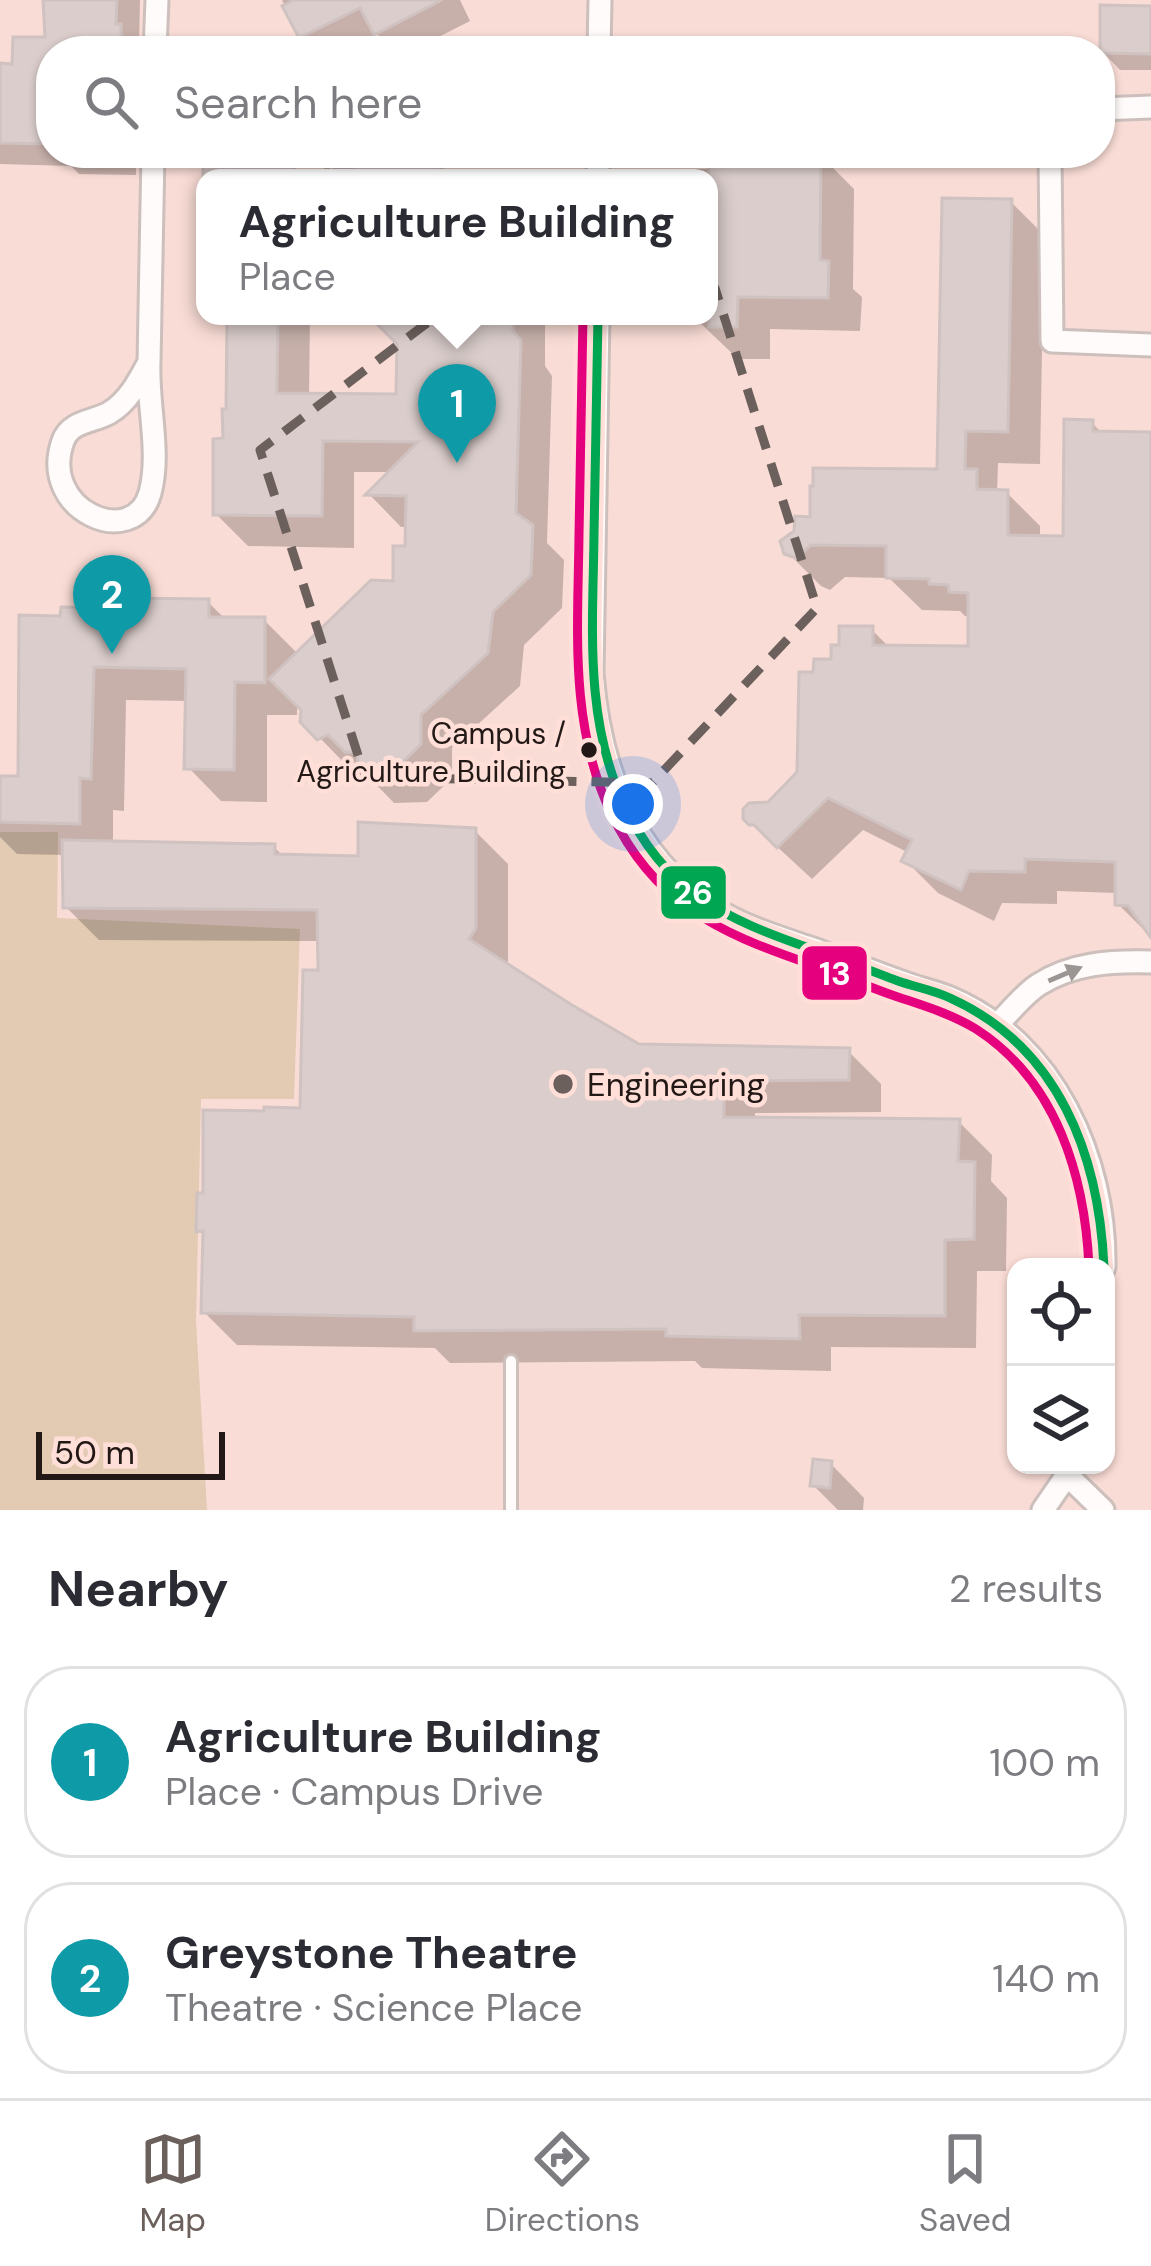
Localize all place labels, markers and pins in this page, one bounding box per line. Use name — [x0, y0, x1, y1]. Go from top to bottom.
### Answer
pin: 1 — [418, 364, 496, 463]
pin: 2 — [73, 555, 151, 654]
place label: Campus / Agriculture Building — [296, 714, 566, 791]
marker: Campus / Agriculture Building — [578, 739, 600, 761]
place label: Engineering — [587, 1063, 765, 1106]
marker: Engineering — [550, 1071, 576, 1097]

